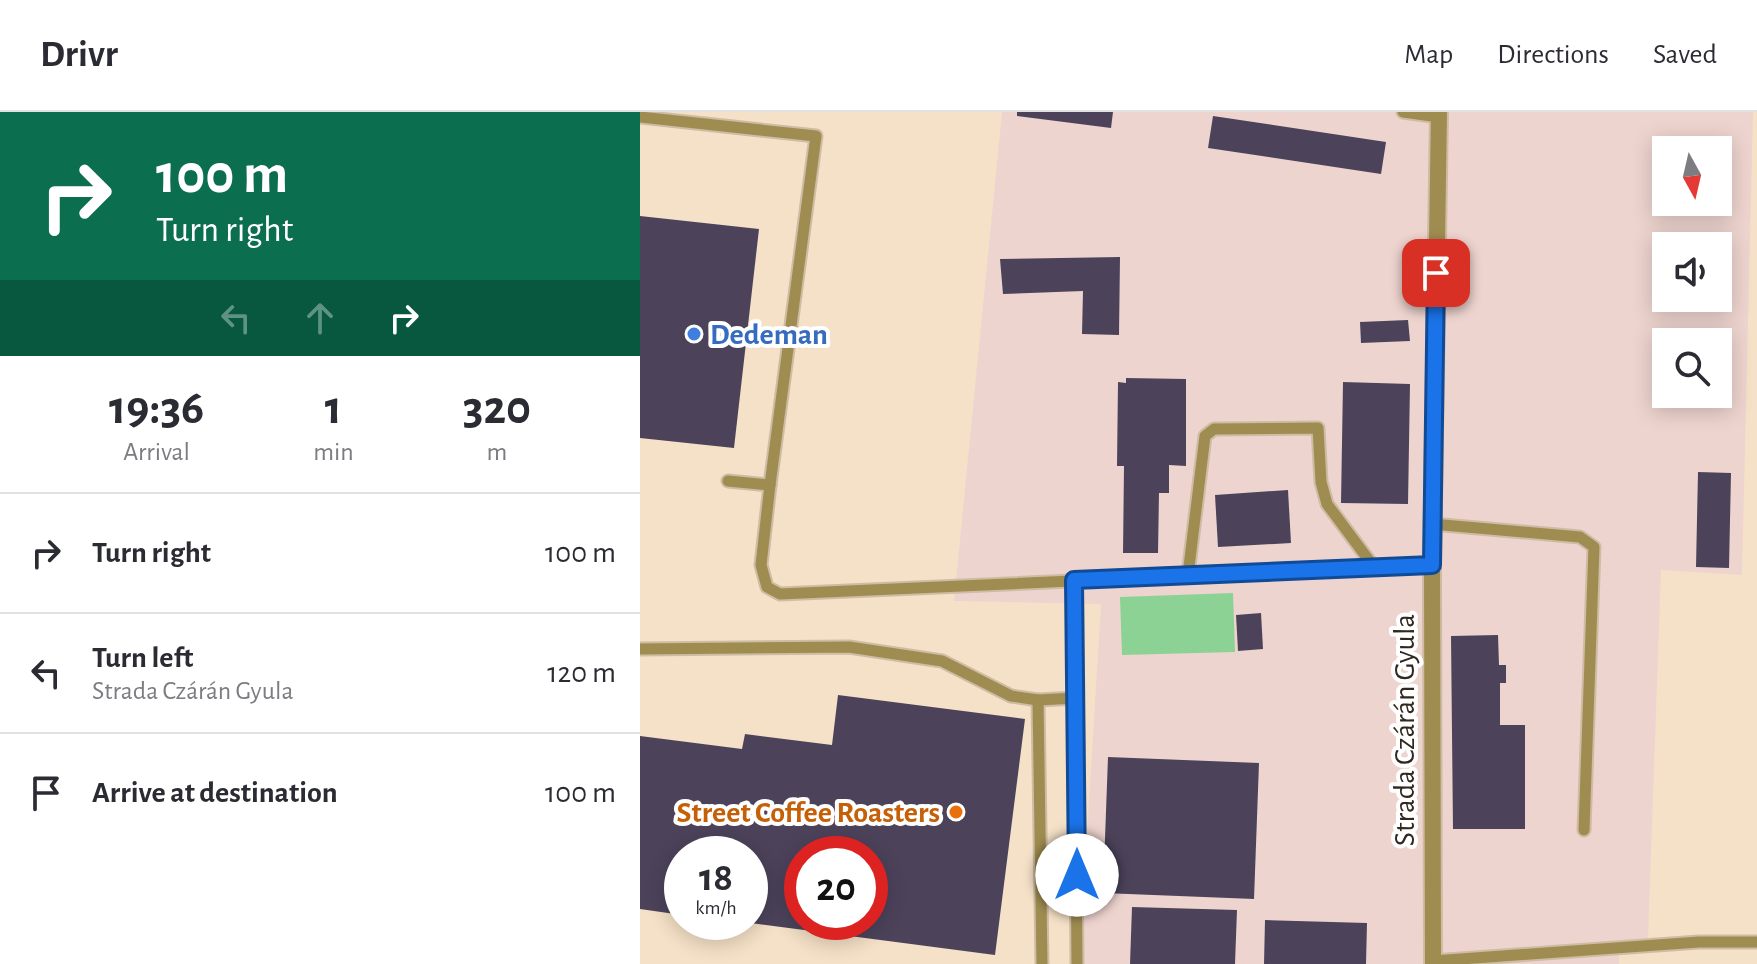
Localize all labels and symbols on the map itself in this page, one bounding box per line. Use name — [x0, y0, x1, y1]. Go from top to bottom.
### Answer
north arrow — [1652, 136, 1732, 216]
pin — [1402, 239, 1470, 307]
place label: Dedeman — [710, 320, 828, 350]
marker: Dedeman — [685, 325, 703, 343]
street label: Strada Czárán Gyula — [1390, 614, 1420, 846]
place label: Street Coffee Roasters — [677, 798, 940, 828]
marker: Street Coffee Roasters — [947, 803, 965, 821]
position arrow — [1035, 833, 1119, 917]
speed limit sign: 20 — [784, 836, 888, 940]

